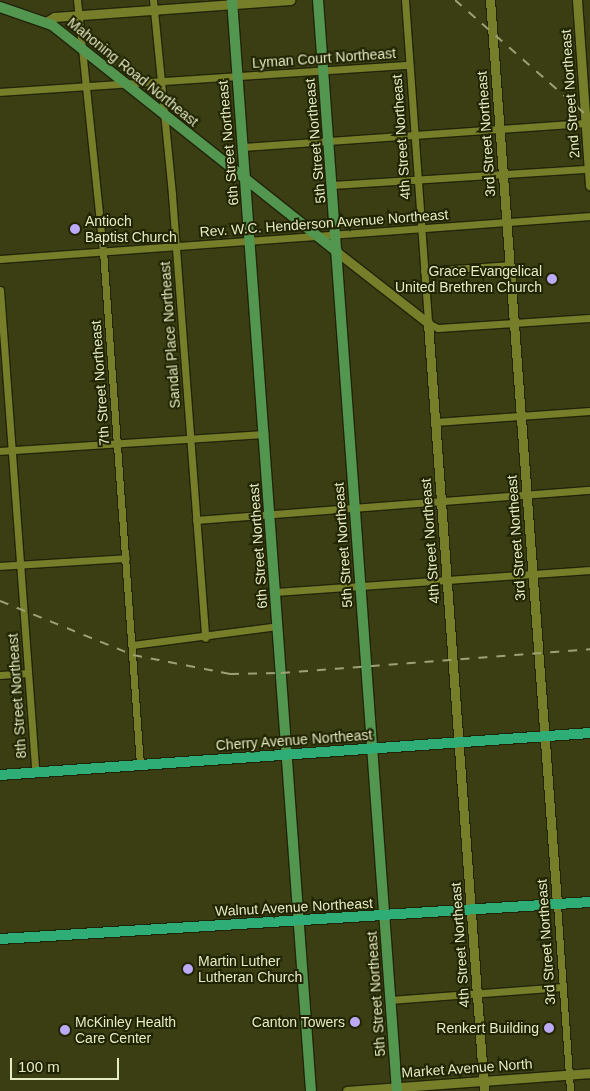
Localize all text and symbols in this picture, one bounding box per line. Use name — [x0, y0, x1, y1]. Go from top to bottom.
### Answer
street label: Mahoning Road Northeast — [64, 14, 202, 130]
street label: 2nd Street Northeast — [557, 29, 583, 159]
street label: Lyman Court Northeast — [251, 45, 397, 71]
street label: 3rd Street Northeast — [473, 71, 499, 197]
street label: 4th Street Northeast — [388, 74, 414, 200]
street label: 5th Street Northeast — [301, 78, 329, 204]
street label: 6th Street Northeast — [214, 80, 242, 206]
street label: Rev. W.C. Henderson Avenue Northeast — [199, 206, 449, 240]
place label: Antioch Baptist Church — [85, 213, 177, 246]
marker: Antioch Baptist Church — [69, 223, 81, 235]
street label: Sandal Place Northeast — [156, 261, 184, 409]
place label: Grace Evangelical United Brethren Church — [395, 263, 542, 296]
marker: Grace Evangelical United Brethren Church — [546, 273, 558, 285]
street label: 7th Street Northeast — [87, 320, 113, 446]
street label: 3rd Street Northeast — [503, 475, 529, 601]
street label: 4th Street Northeast — [417, 478, 443, 604]
street label: 5th Street Northeast — [330, 482, 356, 608]
street label: 6th Street Northeast — [245, 483, 271, 609]
street label: 8th Street Northeast — [4, 633, 30, 759]
street label: Cherry Avenue Northeast — [215, 726, 373, 754]
street label: 3rd Street Northeast — [533, 879, 559, 1005]
street label: 4th Street Northeast — [447, 882, 473, 1008]
street label: Walnut Avenue Northeast — [214, 894, 374, 920]
street label: 5th Street Northeast — [363, 931, 389, 1057]
place label: Martin Luther Lutheran Church — [198, 953, 302, 986]
marker: Martin Luther Lutheran Church — [182, 963, 194, 975]
place label: McKinley Health Care Center — [75, 1014, 176, 1046]
place label: Canton Towers — [252, 1014, 345, 1030]
marker: Canton Towers — [349, 1016, 361, 1028]
place label: Renkert Building — [436, 1020, 539, 1036]
marker: Renkert Building — [543, 1022, 555, 1034]
marker: McKinley Health Care Center — [59, 1024, 71, 1036]
scale bar — [12, 1048, 121, 1080]
street label: Market Avenue North — [401, 1055, 533, 1081]
text: 100 m — [18, 1058, 60, 1075]

